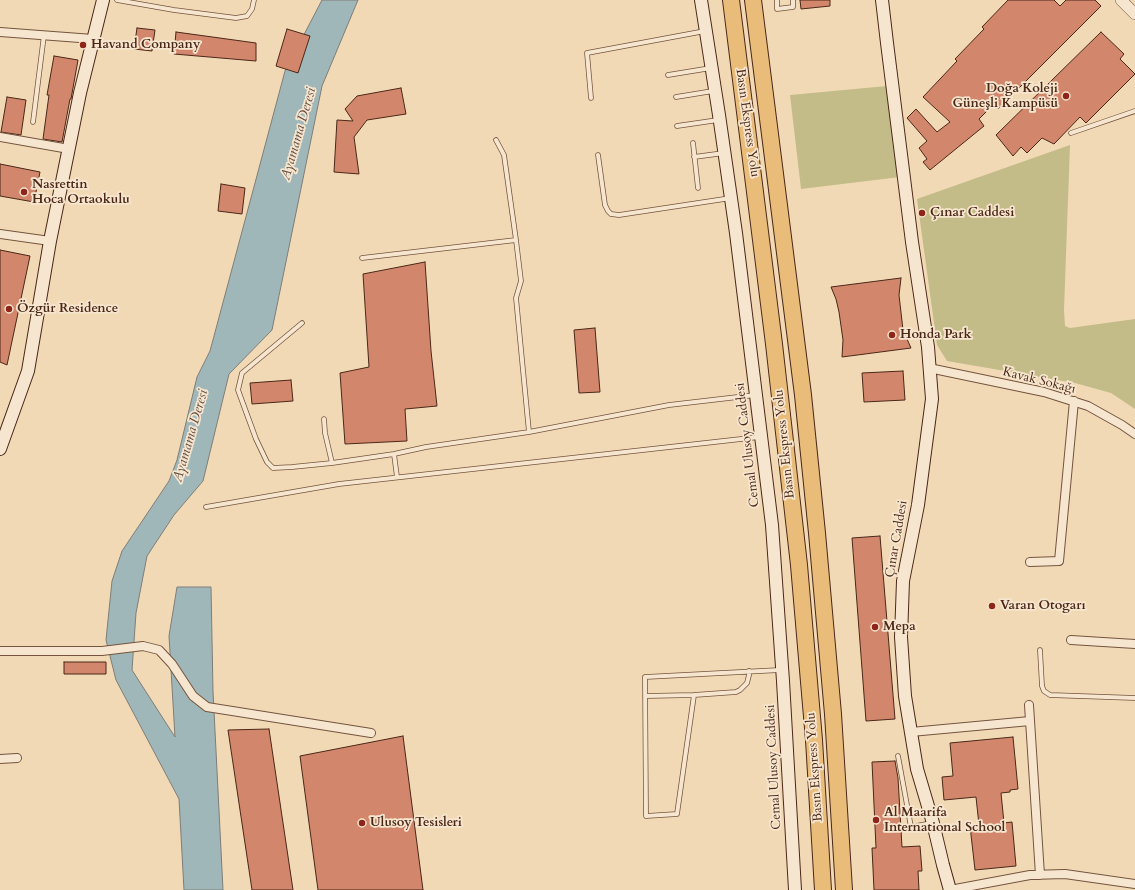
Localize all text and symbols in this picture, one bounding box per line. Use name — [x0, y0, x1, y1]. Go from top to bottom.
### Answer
place label: Havand Company — [91, 37, 200, 53]
marker: Havand Company — [78, 40, 88, 50]
street label: Basın Ekspress Yolu — [732, 68, 762, 178]
place label: Doğa Koleji Güneşli Kampüsü — [952, 81, 1058, 112]
water label: Ayamama Deresi — [278, 86, 320, 182]
marker: Doğa Koleji Güneşli Kampüsü — [1061, 91, 1071, 101]
place label: Nasrettin Hoca Ortaokulu — [32, 177, 130, 208]
marker: Nasrettin Hoca Ortaokulu — [19, 187, 29, 197]
place label: Çınar Caddesi — [930, 205, 1014, 221]
marker: Çınar Caddesi — [917, 208, 927, 218]
place label: Özgür Residence — [17, 301, 118, 317]
marker: Özgür Residence — [4, 304, 14, 314]
place label: Honda Park — [900, 327, 972, 343]
marker: Honda Park — [887, 330, 897, 340]
street label: Kavak Sokağı — [1001, 364, 1077, 398]
street label: Cemal Ulusoy Caddesi — [733, 382, 763, 508]
water label: Ayamama Deresi — [170, 388, 212, 484]
street label: Basın Ekspress Yolu — [772, 389, 798, 499]
street label: Çınar Caddesi — [883, 499, 911, 579]
place label: Varan Otogarı — [1000, 598, 1086, 614]
marker: Varan Otogarı — [987, 601, 997, 611]
place label: Mepa — [883, 619, 916, 635]
marker: Mepa — [870, 622, 880, 632]
street label: Cemal Ulusoy Caddesi — [763, 704, 785, 830]
street label: Basın Ekspress Yolu — [803, 712, 827, 822]
place label: Al Maarifa International School — [884, 805, 1005, 836]
place label: Ulusoy Tesisleri — [370, 815, 462, 831]
marker: Al Maarifa International School — [871, 815, 881, 825]
marker: Ulusoy Tesisleri — [357, 818, 367, 828]

